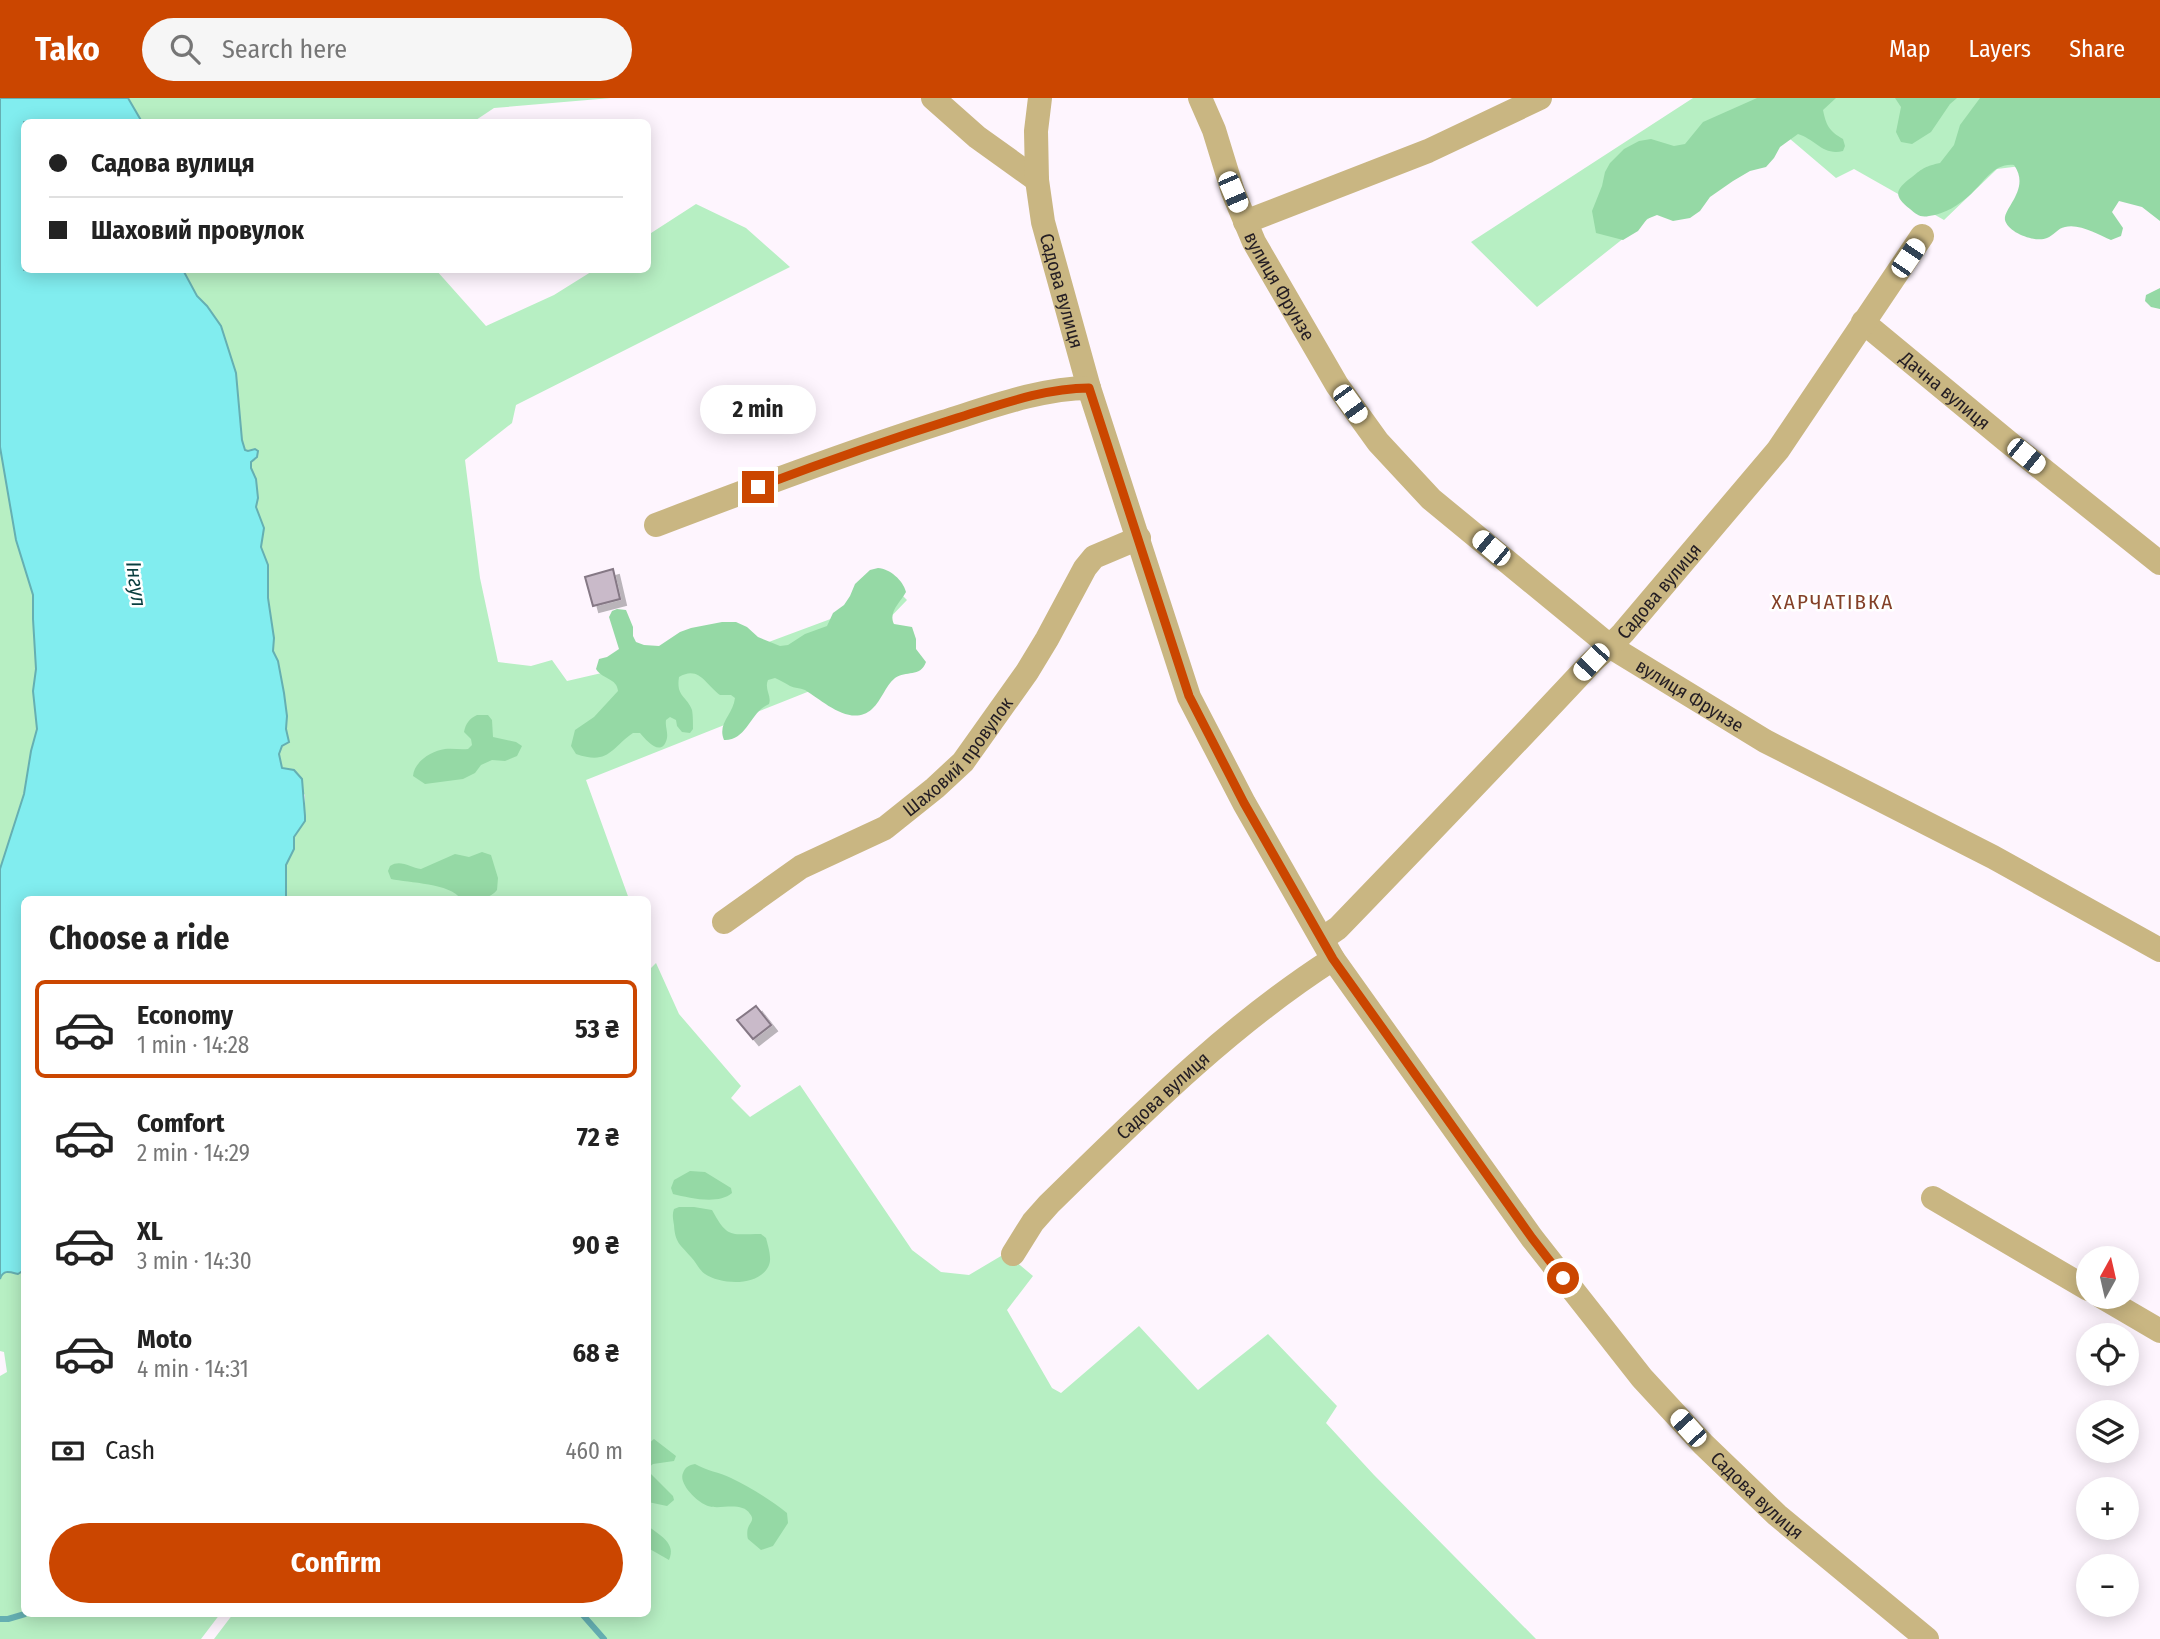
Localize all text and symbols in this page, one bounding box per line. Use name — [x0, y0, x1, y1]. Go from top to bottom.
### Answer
search box — [142, 18, 632, 81]
text: Tako — [35, 29, 100, 69]
icon: search — [166, 30, 204, 68]
text: Search here — [222, 34, 347, 65]
text: Map — [1889, 35, 1931, 63]
text: Layers — [1969, 35, 2031, 63]
text: Share — [2069, 35, 2125, 63]
text: Садова вулиця — [91, 148, 255, 179]
car — [1216, 169, 1251, 215]
text: Шаховий провулок — [91, 215, 304, 246]
street label: вулиця Фрунзе — [1240, 228, 1320, 345]
street label: Садова вулиця — [1035, 231, 1089, 351]
car — [1888, 235, 1929, 281]
street label: Дачна вулиця — [1895, 346, 1995, 434]
car — [1330, 381, 1371, 427]
callout: 2 min — [700, 386, 816, 434]
text: 2 min — [733, 395, 784, 423]
car — [2004, 435, 2049, 477]
route end — [742, 471, 774, 503]
car — [1469, 526, 1514, 570]
street label: Садова вулиця — [1612, 538, 1706, 643]
water label: Інгул — [120, 560, 152, 608]
district label: ХАРЧАТІВКА — [1772, 589, 1894, 615]
car — [1569, 639, 1614, 685]
street label: вулиця Фрунзе — [1632, 654, 1748, 737]
street label: Шаховий провулок — [898, 692, 1017, 821]
text: Choose a ride — [49, 919, 230, 957]
icon: car — [53, 998, 116, 1061]
text: Economy — [137, 1000, 233, 1031]
text: 53 ₴ — [575, 1014, 619, 1045]
text: 1 min · 14:28 — [137, 1031, 249, 1059]
street label: Садова вулиця — [1111, 1047, 1214, 1144]
icon: car — [53, 1106, 116, 1169]
text: Comfort — [137, 1108, 225, 1139]
text: 72 ₴ — [577, 1122, 619, 1153]
text: 2 min · 14:29 — [137, 1139, 250, 1167]
icon: car — [53, 1214, 116, 1277]
text: XL — [137, 1216, 163, 1247]
text: 90 ₴ — [572, 1230, 619, 1261]
north arrow — [2076, 1246, 2138, 1309]
map controls — [2076, 1246, 2139, 1617]
text: 3 min · 14:30 — [137, 1247, 252, 1275]
route start — [1547, 1262, 1579, 1294]
icon: car — [53, 1322, 116, 1385]
button: locate — [2076, 1323, 2139, 1386]
text: Moto — [137, 1324, 192, 1355]
text: 68 ₴ — [573, 1338, 619, 1369]
text: 4 min · 14:31 — [137, 1355, 249, 1383]
button: layers — [2076, 1400, 2139, 1463]
car — [1667, 1405, 1710, 1451]
icon: cash — [49, 1432, 87, 1470]
text: Cash — [105, 1435, 155, 1466]
text: 460 m — [565, 1437, 623, 1465]
street label: Садова вулиця — [1706, 1446, 1809, 1544]
button: + — [2076, 1477, 2139, 1540]
button: Confirm — [49, 1523, 623, 1603]
button: − — [2076, 1554, 2139, 1617]

